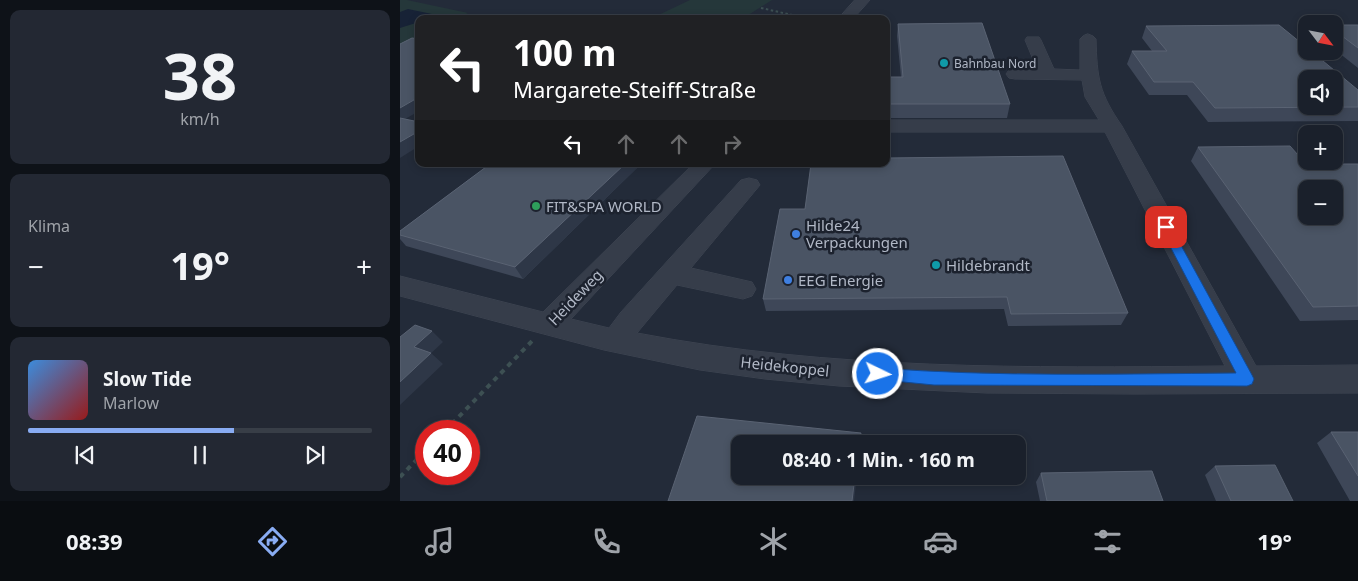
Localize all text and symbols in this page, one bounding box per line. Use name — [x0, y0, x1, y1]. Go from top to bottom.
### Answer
north arrow — [1298, 15, 1342, 60]
map controls — [1298, 15, 1343, 225]
text: 100 m — [513, 29, 616, 76]
text: 38 — [163, 31, 237, 119]
icon: left — [430, 35, 495, 100]
place label: Bahnbau Nord — [954, 55, 1037, 72]
marker: Bahnbau Nord — [938, 57, 950, 69]
button: sound — [1298, 70, 1343, 115]
text: Margarete-Steiff-Straße — [513, 74, 756, 104]
text: km/h — [180, 108, 220, 130]
button: + — [1298, 125, 1343, 170]
icon: left — [559, 130, 587, 158]
icon: ahead — [612, 130, 640, 158]
icon: ahead — [665, 130, 693, 158]
icon: right — [718, 130, 746, 158]
button: − — [1298, 180, 1343, 225]
place label: FIT&SPA WORLD — [546, 196, 662, 216]
marker: FIT&SPA WORLD — [530, 200, 542, 212]
pin — [1145, 206, 1187, 248]
icon: arrive — [1152, 213, 1180, 241]
text: Klima — [28, 215, 70, 237]
place label: Hilde24 Verpackungen — [806, 215, 908, 252]
marker: Hilde24 Verpackungen — [790, 228, 802, 240]
text: 19° — [170, 239, 230, 291]
text: − — [28, 247, 44, 285]
text: + — [356, 247, 372, 285]
place label: Hildebrandt — [946, 255, 1031, 275]
marker: Hildebrandt — [930, 259, 942, 271]
street label: Heideweg — [543, 265, 607, 329]
place label: EEG Energie — [798, 270, 883, 290]
marker: EEG Energie — [782, 274, 794, 286]
position arrow — [851, 347, 903, 399]
street label: Heidekoppel — [740, 351, 830, 381]
text: Slow Tide — [103, 366, 192, 392]
text: Marlow — [103, 392, 159, 414]
speed limit sign: 40 — [415, 420, 480, 485]
icon: previous — [71, 441, 99, 469]
icon: pause — [186, 441, 214, 469]
icon: next — [301, 441, 329, 469]
text: 08:40 · 1 Min. · 160 m — [782, 447, 975, 473]
icon: directions — [255, 524, 290, 559]
icon: music — [422, 524, 457, 559]
icon: phone — [589, 524, 624, 559]
icon: climate — [756, 524, 791, 559]
icon: car — [923, 524, 958, 559]
icon: filters — [1090, 524, 1125, 559]
text: 08:39 — [66, 526, 123, 556]
text: 19° — [1257, 526, 1292, 556]

